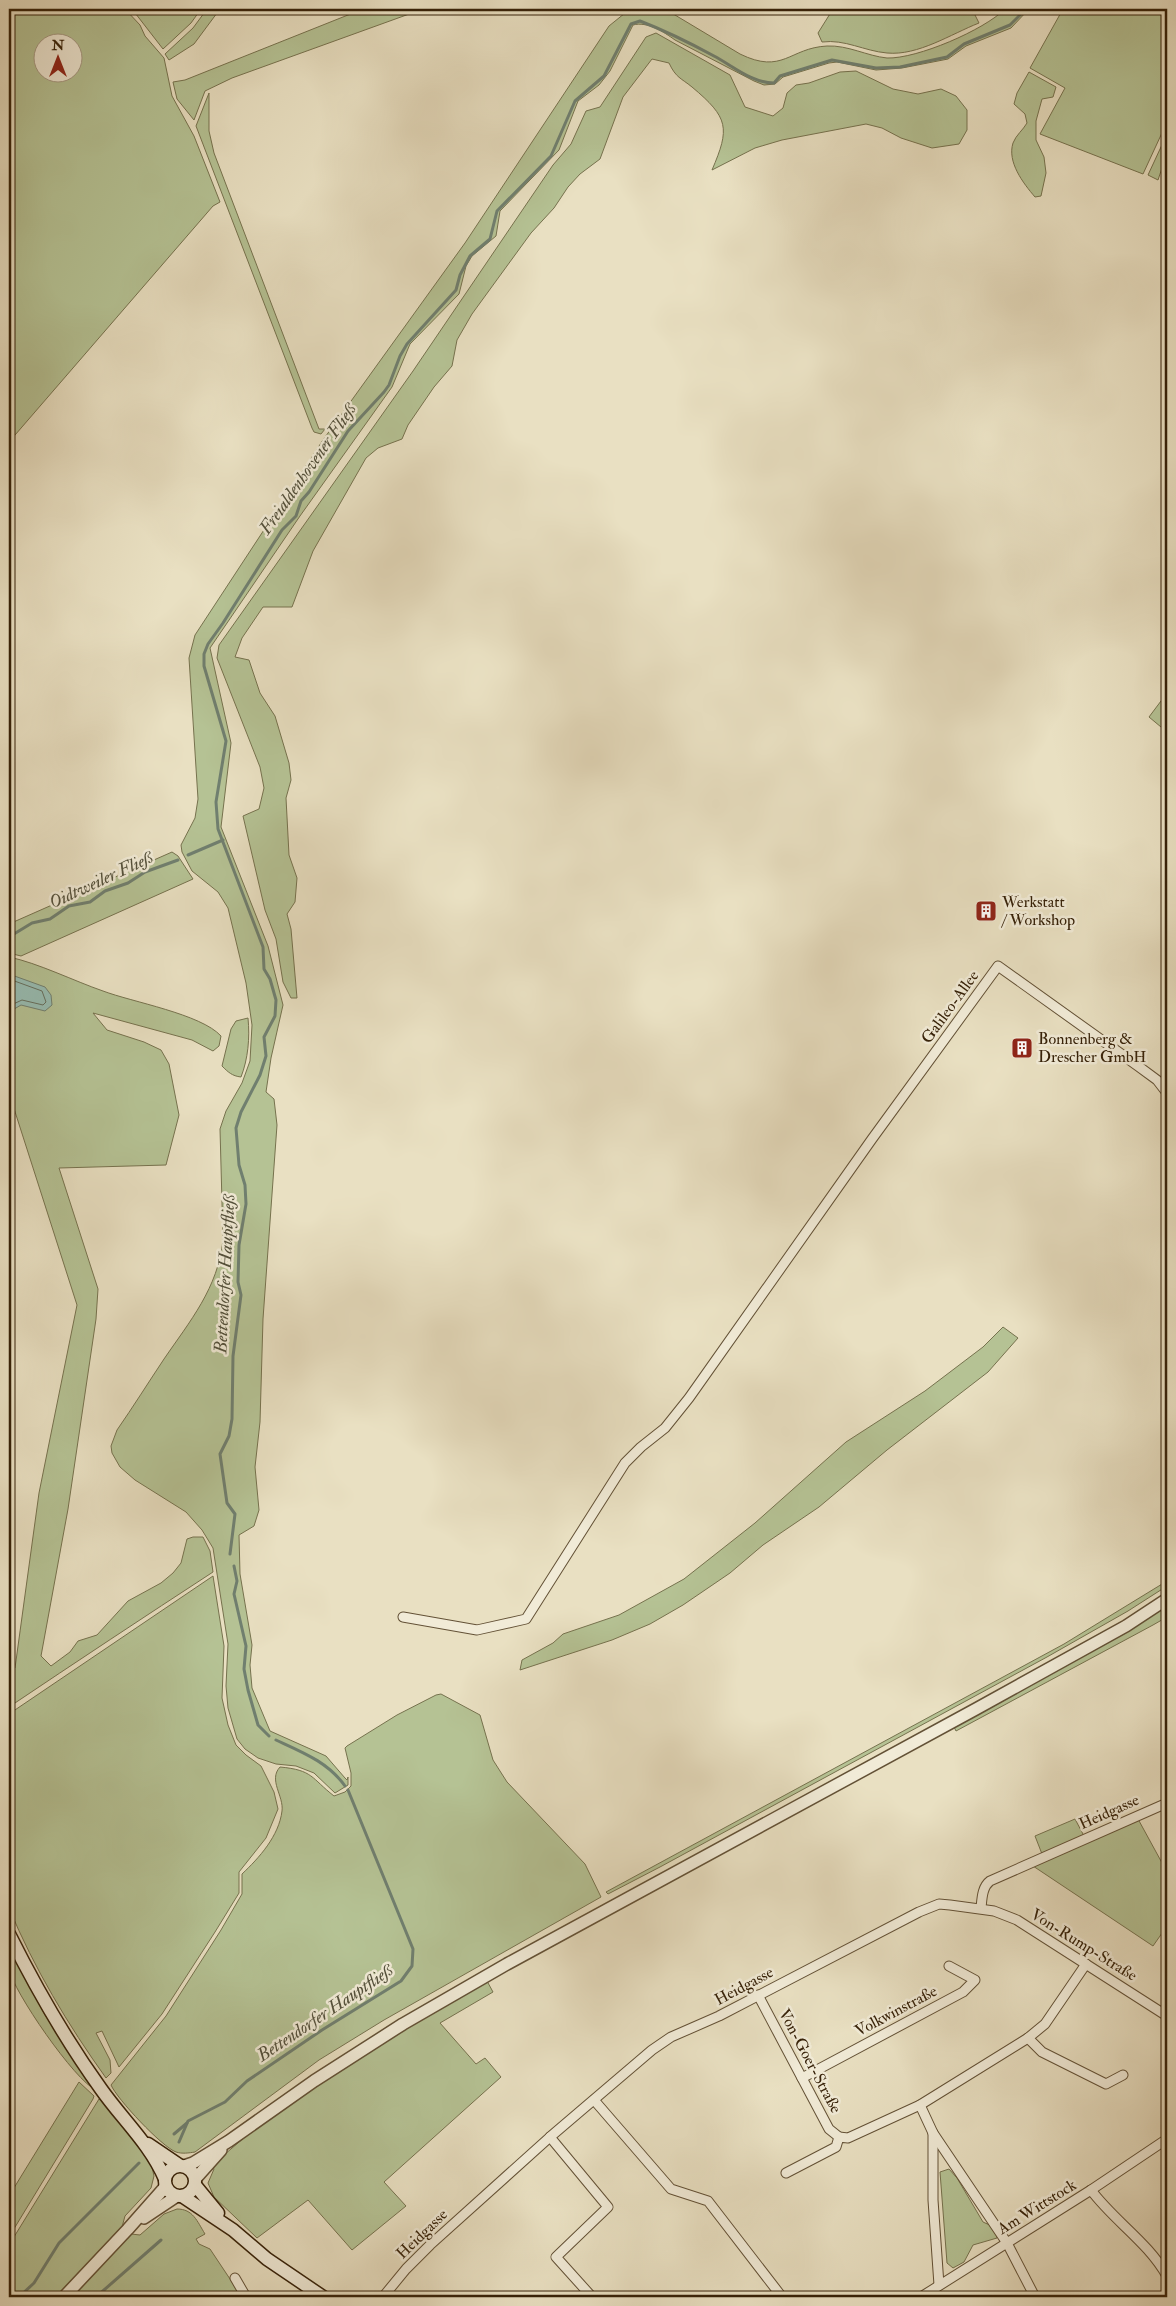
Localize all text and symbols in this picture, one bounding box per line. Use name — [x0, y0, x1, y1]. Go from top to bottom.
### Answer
north arrow — [32, 32, 82, 82]
text: N — [51, 37, 65, 54]
water label: Freialdenhovener Fließ — [254, 398, 362, 540]
water label: Oidtweiler Fließ — [45, 846, 157, 914]
place label: Werkstatt / Workshop — [1001, 892, 1075, 931]
building icon: Werkstatt / Workshop — [974, 899, 998, 923]
street label: Galileo-Allee — [917, 966, 983, 1047]
place label: Bonnenberg & Drescher GmbH — [1038, 1029, 1146, 1067]
building icon: Bonnenberg & Drescher GmbH — [1010, 1036, 1034, 1060]
water label: Bettendorfer Hauptfließ — [209, 1193, 241, 1355]
street label: Heidgasse — [1076, 1790, 1142, 1834]
street label: Von-Rump-Straße — [1027, 1904, 1141, 1987]
water label: Bettendorfer Hauptfließ — [252, 1958, 398, 2068]
street label: Heidgasse — [711, 1962, 777, 2010]
street label: Volkwinstraße — [852, 1981, 941, 2041]
street label: Von-Goer-Straße — [774, 2005, 846, 2117]
street label: Am Wittstock — [993, 2175, 1080, 2240]
street label: Heidgasse — [392, 2204, 452, 2263]

